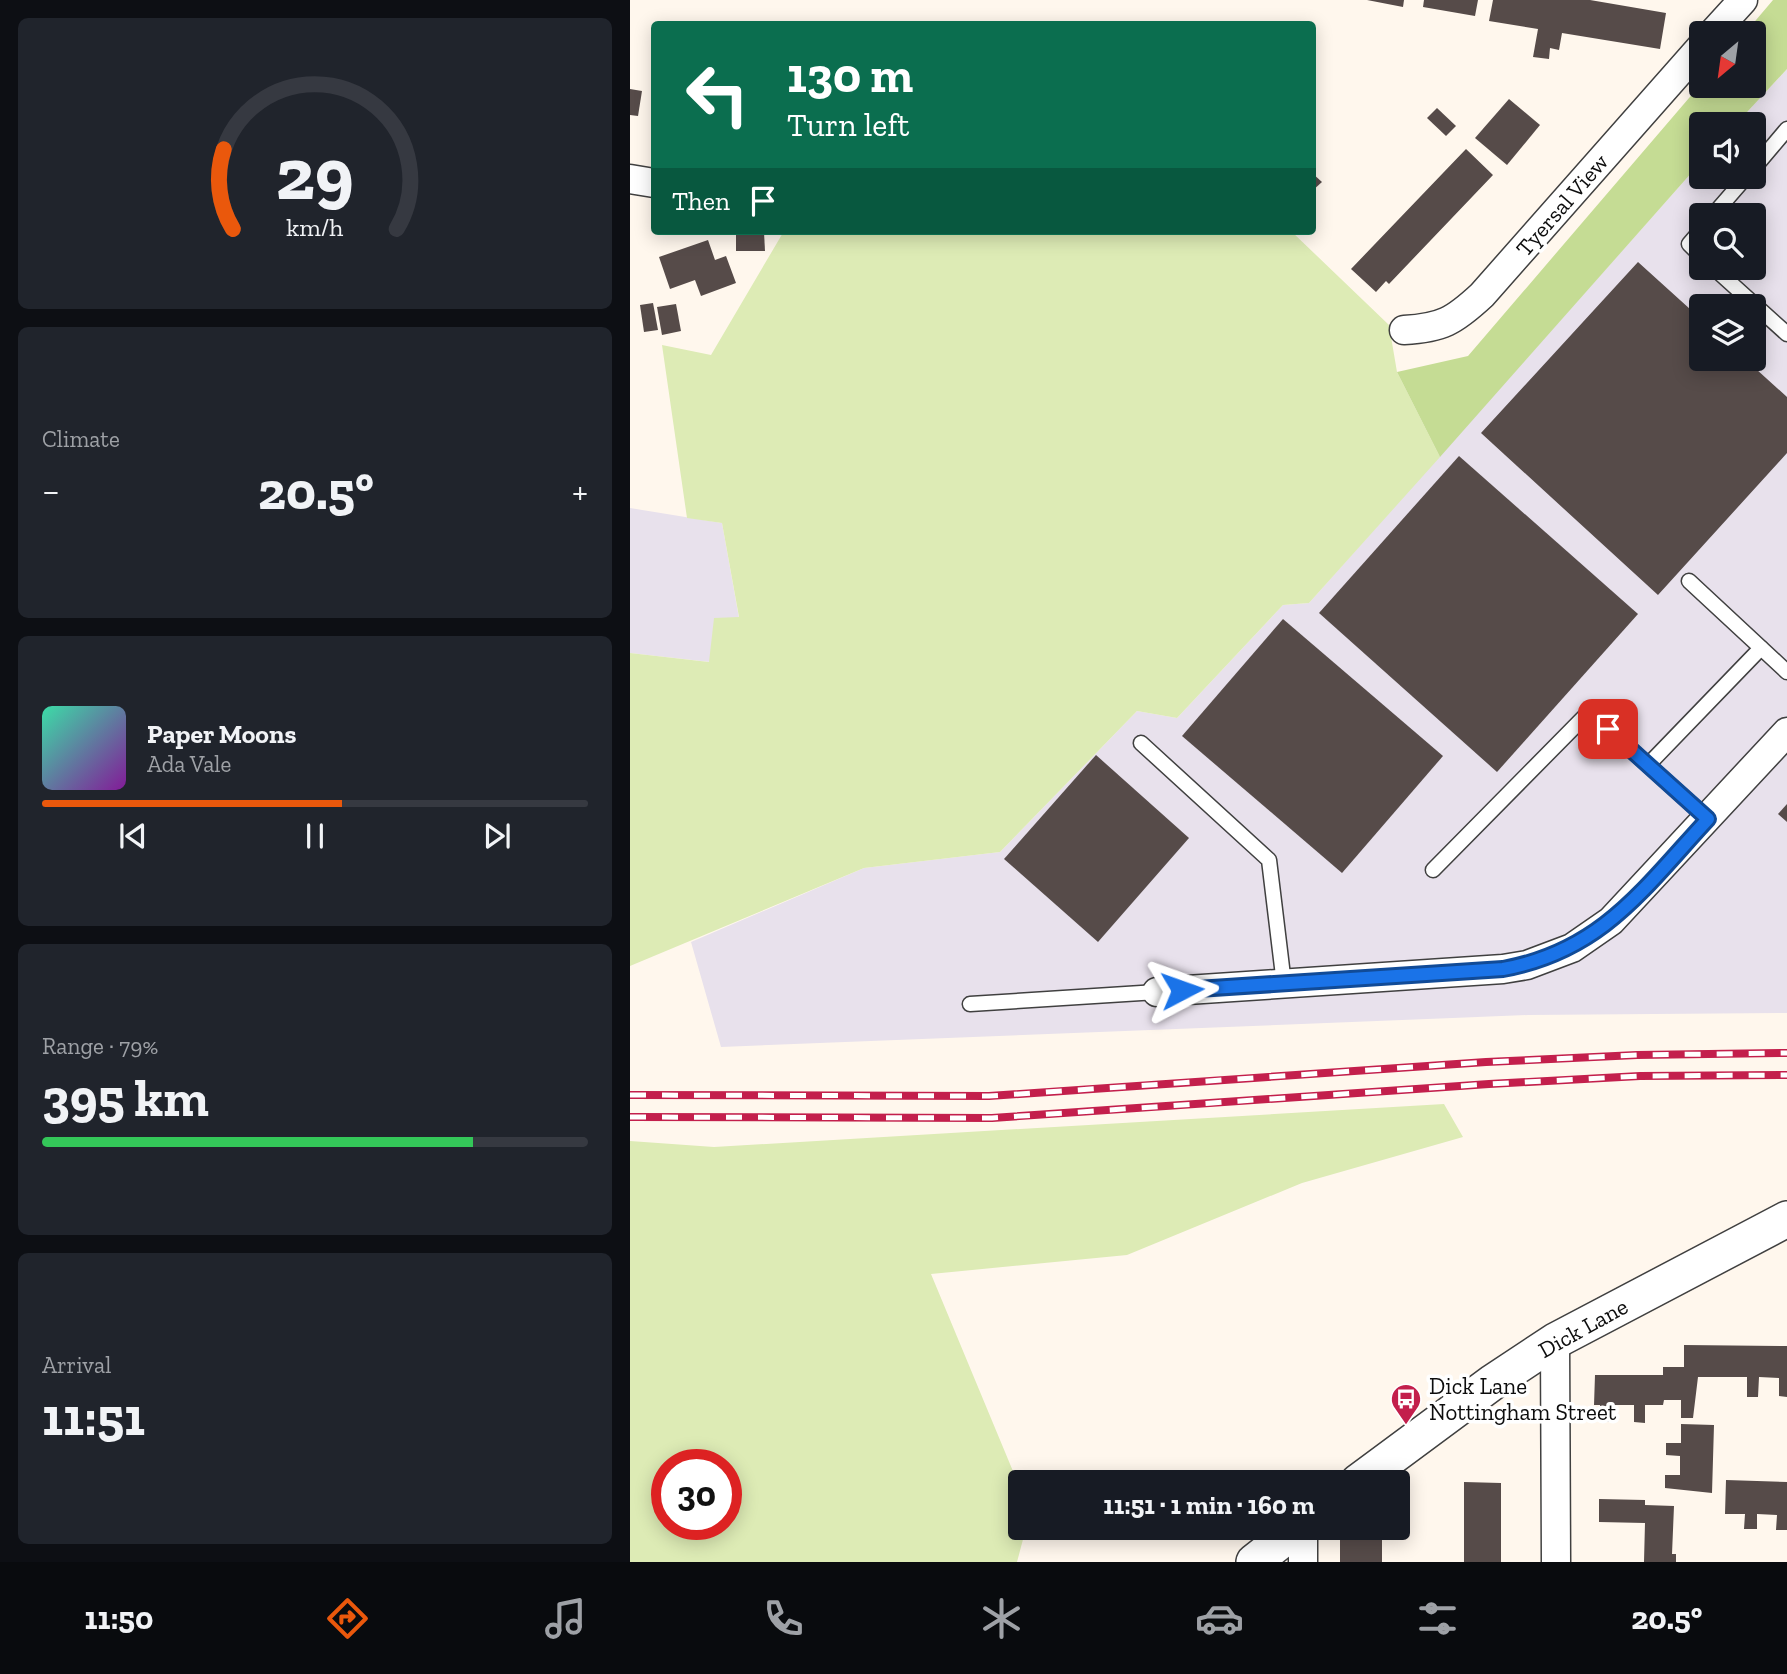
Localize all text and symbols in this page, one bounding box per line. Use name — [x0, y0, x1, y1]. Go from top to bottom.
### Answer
north arrow — [1689, 21, 1766, 98]
map controls — [1689, 21, 1766, 371]
text: 130 m — [787, 46, 913, 105]
icon: left — [672, 49, 763, 140]
text: Turn left — [787, 106, 909, 144]
button: sound — [1689, 112, 1766, 189]
text: 29 — [276, 131, 354, 219]
street label: Tyersal View — [1510, 148, 1614, 262]
icon: arrive — [744, 182, 782, 220]
text: Then — [672, 185, 730, 217]
button: search — [1689, 203, 1766, 280]
text: km/h — [286, 212, 344, 242]
button: layers — [1689, 294, 1766, 371]
text: Climate — [42, 425, 120, 453]
text: 20.5° — [258, 460, 374, 522]
text: − — [42, 468, 60, 514]
text: + — [572, 468, 588, 514]
pin — [1578, 699, 1638, 759]
icon: arrive — [1589, 710, 1627, 748]
text: Paper Moons — [147, 718, 296, 750]
text: Ada Vale — [147, 750, 231, 778]
icon: previous — [114, 817, 152, 855]
icon: pause — [296, 817, 334, 855]
icon: next — [478, 817, 516, 855]
position arrow — [1145, 953, 1219, 1027]
text: Range · 79% — [42, 1032, 158, 1060]
text: 395 km — [42, 1067, 209, 1129]
street label: Dick Lane — [1533, 1292, 1633, 1364]
text: Arrival — [42, 1351, 111, 1379]
place label: Dick Lane Nottingham Street — [1429, 1372, 1617, 1426]
bus stop icon: Dick Lane Nottingham Street — [1389, 1382, 1423, 1426]
text: 11:51 — [42, 1386, 145, 1448]
speed limit sign: 30 — [651, 1449, 742, 1540]
text: 11:51 · 1 min · 160 m — [1103, 1489, 1315, 1521]
icon: directions — [323, 1594, 372, 1643]
icon: music — [541, 1594, 590, 1643]
icon: phone — [759, 1594, 808, 1643]
icon: climate — [977, 1594, 1026, 1643]
icon: car — [1195, 1594, 1244, 1643]
icon: filters — [1413, 1594, 1462, 1643]
text: 11:50 — [85, 1599, 153, 1637]
text: 20.5° — [1631, 1599, 1702, 1637]

